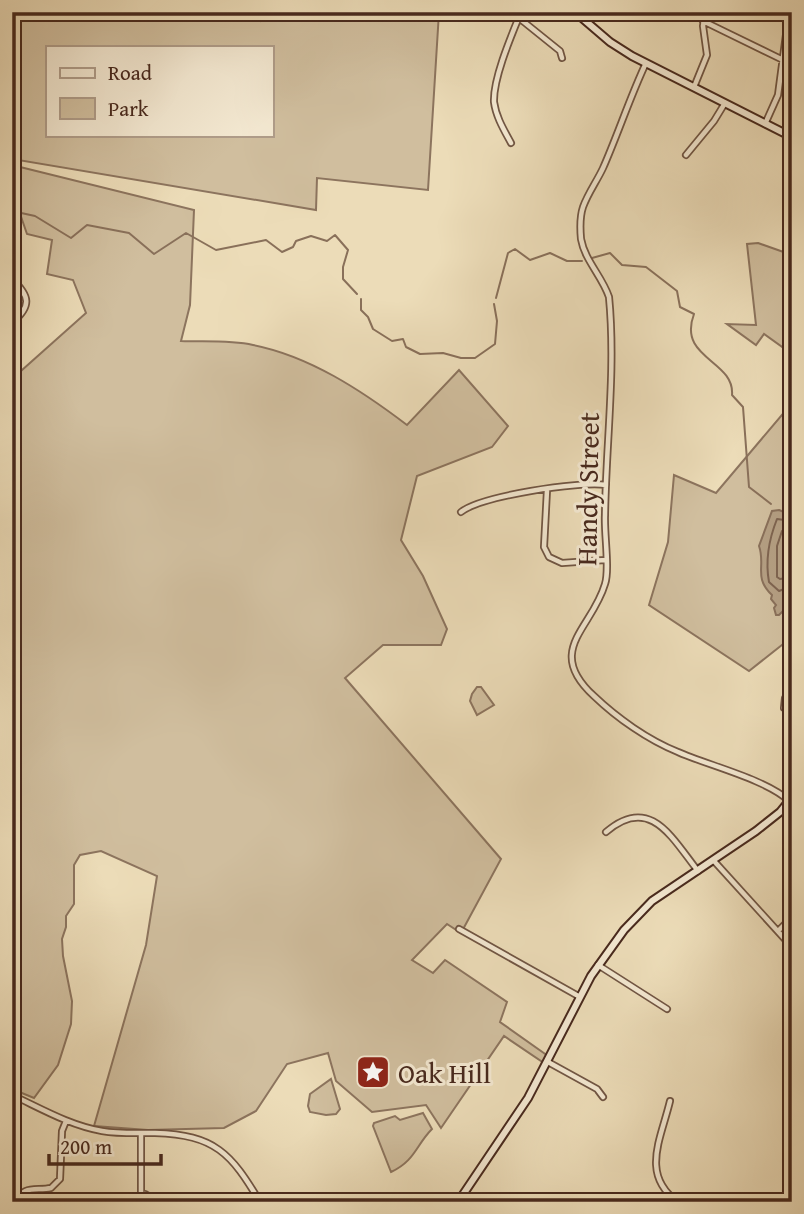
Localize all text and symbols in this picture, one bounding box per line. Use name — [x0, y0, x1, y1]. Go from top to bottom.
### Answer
legend — [46, 46, 273, 136]
text: Road — [108, 57, 153, 88]
text: Park — [108, 93, 149, 124]
street label: Handy Street — [565, 412, 609, 566]
place label: Oak Hill — [398, 1052, 491, 1093]
place icon: Oak Hill — [354, 1053, 392, 1091]
scale bar — [49, 1123, 161, 1167]
text: 200 m — [60, 1131, 112, 1162]

